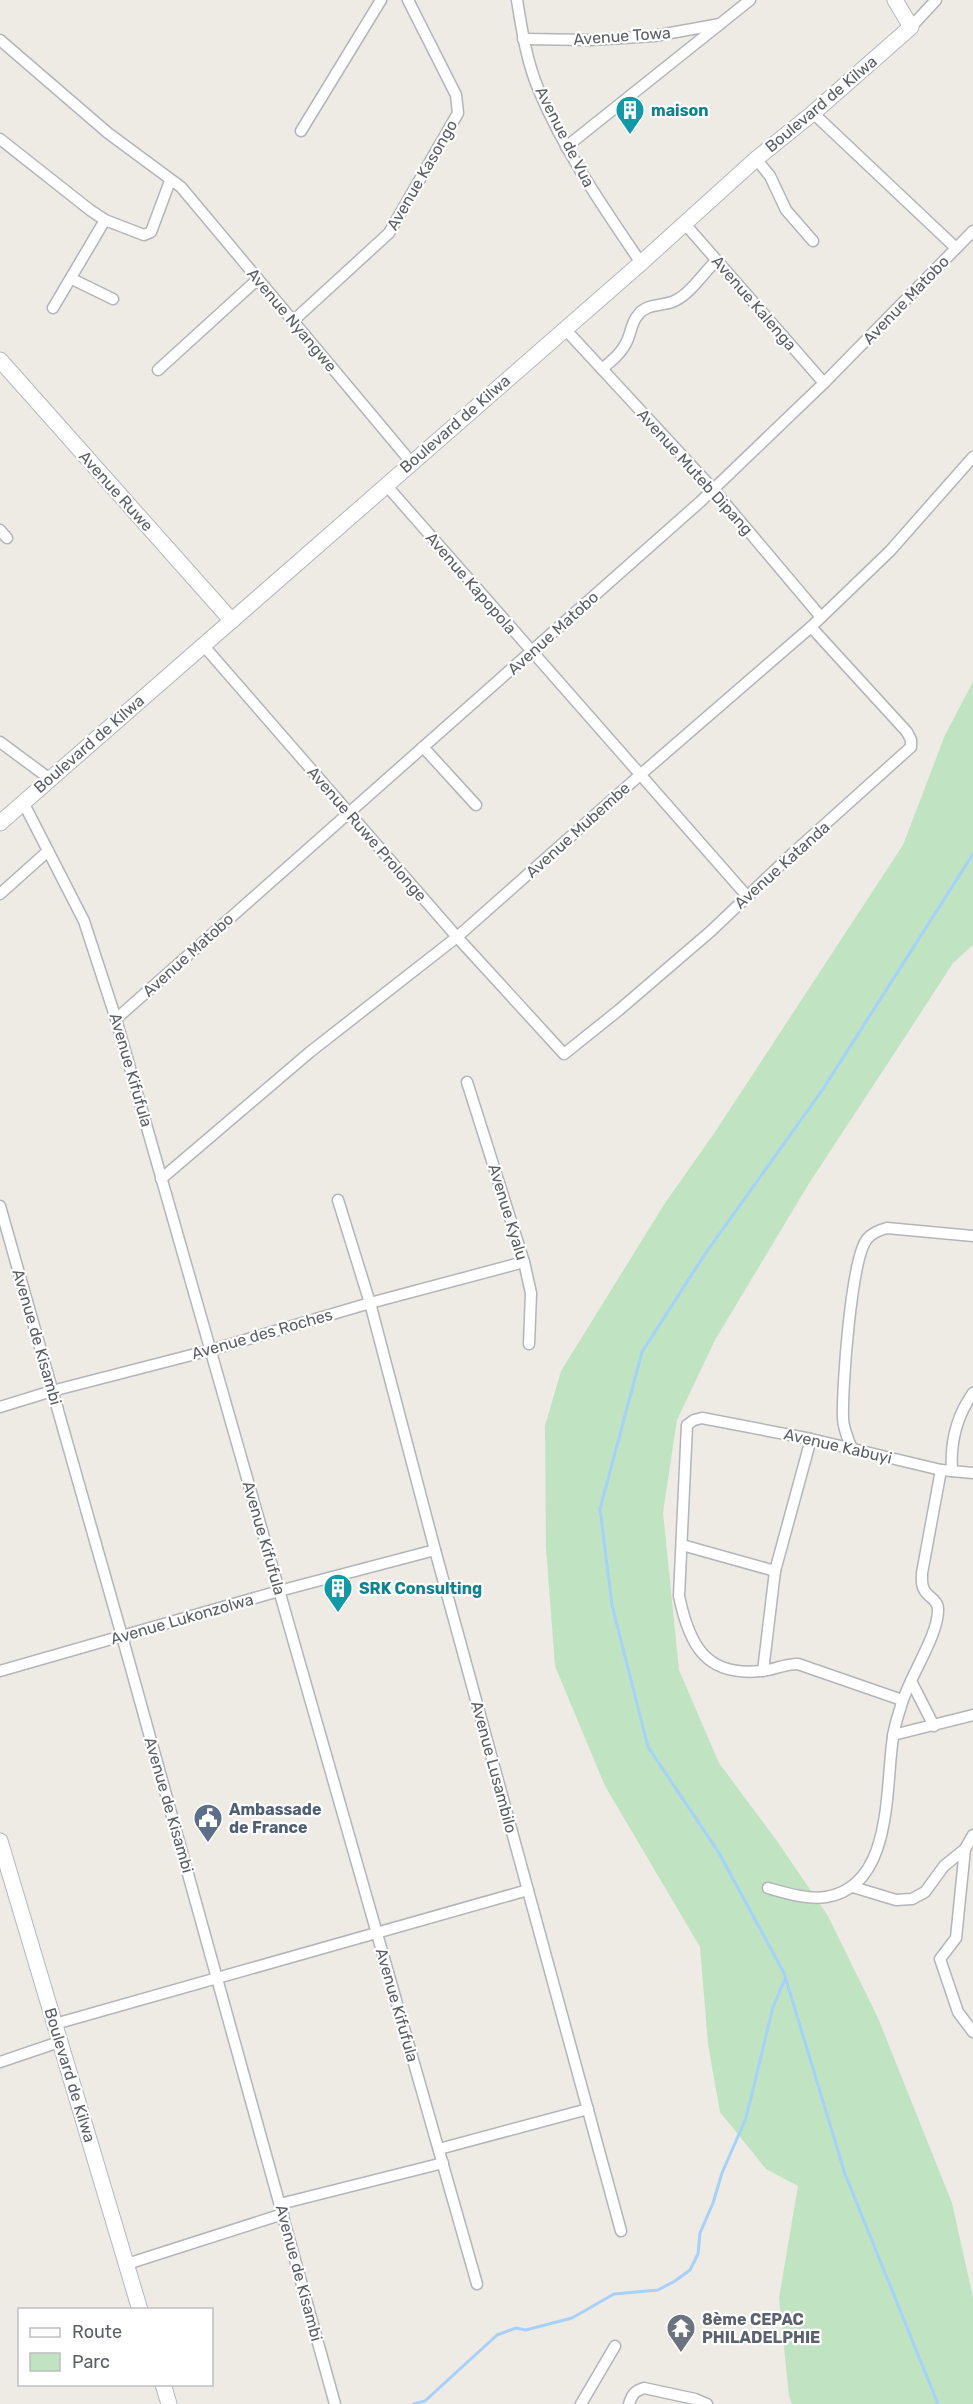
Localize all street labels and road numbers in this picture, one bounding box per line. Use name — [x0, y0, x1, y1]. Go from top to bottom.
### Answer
street label: Avenue Towa — [573, 23, 671, 49]
street label: Boulevard de Kilwa — [761, 52, 881, 156]
street label: Avenue de Vua — [531, 84, 599, 190]
street label: Avenue Kasongo — [383, 117, 461, 233]
street label: Avenue Kalenga — [708, 252, 800, 354]
street label: Avenue Matobo — [859, 252, 953, 348]
street label: Avenue Nyangwe — [243, 264, 341, 376]
street label: Boulevard de Kilwa — [396, 371, 514, 477]
street label: Avenue Muteb Dipang — [633, 405, 757, 539]
street label: Avenue Ruwe — [75, 447, 157, 535]
street label: Avenue Kapopola — [422, 528, 520, 638]
street label: Avenue Matobo — [504, 587, 602, 679]
street label: Boulevard de Kilwa — [30, 691, 148, 797]
street label: Avenue Ruwe Prolonge — [303, 763, 431, 905]
street label: Avenue Mubembe — [522, 778, 634, 882]
street label: Avenue Katanda — [731, 817, 833, 913]
street label: Avenue Matobo — [139, 909, 237, 1001]
street label: Avenue Kifufula — [106, 1011, 156, 1129]
street label: Avenue Kyalu — [484, 1162, 532, 1262]
street label: Avenue de Kisambi — [9, 1267, 65, 1407]
street label: Avenue des Roches — [189, 1305, 335, 1363]
street label: Avenue Kabuyi — [782, 1424, 894, 1468]
street label: Avenue Kifufula — [239, 1479, 289, 1597]
street label: Avenue Lukonzolwa — [108, 1590, 256, 1648]
street label: Avenue Lusambilo — [467, 1699, 521, 1835]
street label: Avenue de Kisambi — [141, 1735, 197, 1875]
street label: Avenue Kifufula — [372, 1946, 422, 2064]
street label: Boulevard de Kilwa — [40, 2005, 100, 2145]
street label: Avenue de Kisambi — [272, 2203, 326, 2343]

